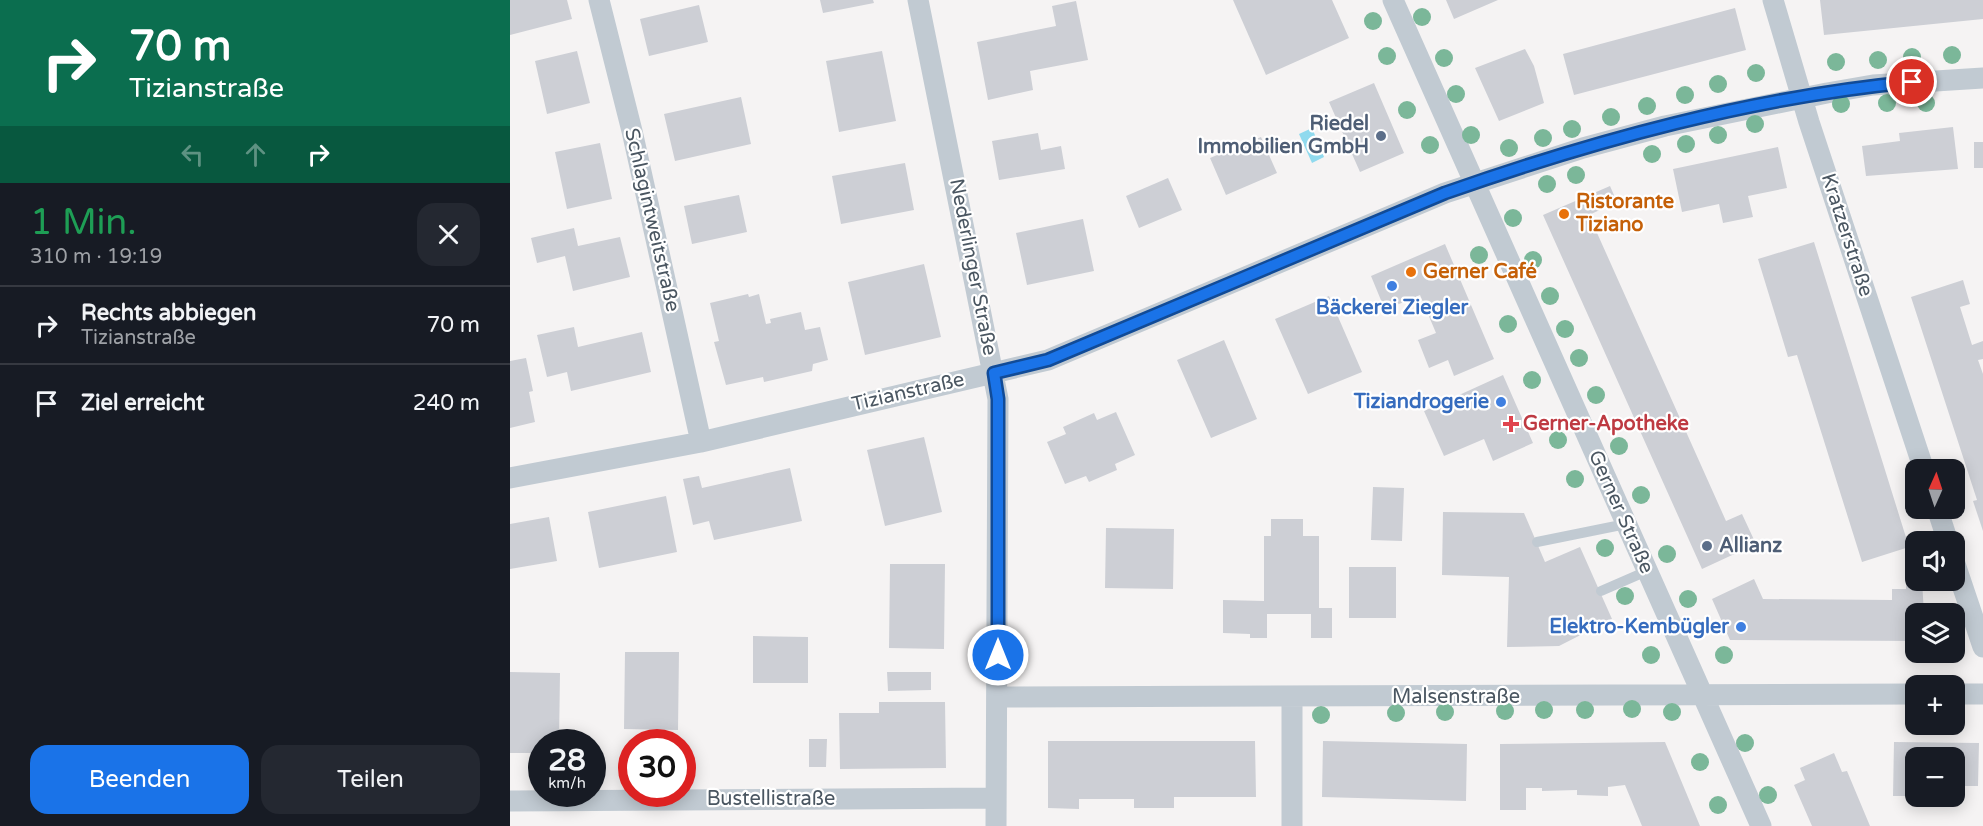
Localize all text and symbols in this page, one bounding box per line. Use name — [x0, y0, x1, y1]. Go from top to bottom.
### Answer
text: 70 m — [129, 21, 231, 72]
icon: right — [30, 24, 108, 102]
pin — [1886, 56, 1937, 107]
icon: arrive — [1895, 65, 1928, 98]
text: Tizianstraße — [129, 72, 284, 105]
place label: Riedel Immobilien GmbH — [1197, 112, 1369, 159]
street label: Schlagintweitstraße — [619, 126, 685, 314]
marker: Riedel Immobilien GmbH — [1374, 129, 1388, 143]
icon: left — [176, 138, 209, 171]
icon: ahead — [239, 138, 272, 171]
icon: right — [302, 138, 335, 171]
street label: Kratzerstraße — [1816, 170, 1878, 300]
street label: Nederlinger Straße — [944, 177, 1002, 357]
place label: Ristorante Tiziano — [1575, 190, 1674, 237]
text: 1 Min. — [30, 201, 137, 244]
button: close — [417, 203, 480, 266]
marker: Ristorante Tiziano — [1557, 207, 1571, 221]
text: 310 m · 19:19 — [30, 245, 162, 269]
place label: Gerner Café — [1423, 260, 1537, 284]
marker: Gerner Café — [1404, 265, 1418, 279]
marker: Bäckerei Ziegler — [1385, 279, 1399, 293]
place label: Bäckerei Ziegler — [1316, 296, 1468, 320]
text: Rechts abbiegen — [81, 300, 256, 326]
icon: right — [30, 309, 63, 342]
text: 70 m — [426, 312, 480, 338]
text: Tizianstraße — [81, 326, 196, 350]
street label: Tizianstraße — [849, 367, 967, 417]
icon: arrive — [30, 387, 63, 420]
text: Ziel erreicht — [81, 390, 204, 416]
text: 240 m — [413, 390, 480, 416]
place label: Tiziandrogerie — [1353, 390, 1489, 414]
marker: Tiziandrogerie — [1494, 395, 1508, 409]
place label: Gerner-Apotheke — [1523, 412, 1689, 436]
marker: Gerner-Apotheke — [1504, 417, 1518, 431]
street label: Gerner Straße — [1583, 447, 1659, 577]
north arrow — [1905, 459, 1965, 519]
map controls — [1905, 459, 1965, 807]
button: sound — [1905, 531, 1965, 591]
place label: Allianz — [1719, 534, 1782, 558]
marker: Allianz — [1700, 539, 1714, 553]
button: layers — [1905, 603, 1965, 663]
place label: Elektro-Kembügler — [1549, 615, 1729, 639]
marker: Elektro-Kembügler — [1734, 620, 1748, 634]
position arrow — [966, 623, 1030, 687]
button: + — [1905, 675, 1965, 735]
street label: Malsenstraße — [1392, 685, 1520, 709]
speed limit sign: 30 — [618, 729, 696, 807]
text: 28 — [548, 742, 586, 779]
button: Beenden — [30, 745, 249, 814]
button: Teilen — [261, 745, 480, 814]
button: − — [1905, 747, 1965, 807]
text: km/h — [548, 774, 586, 792]
street label: Bustellistraße — [707, 787, 835, 811]

